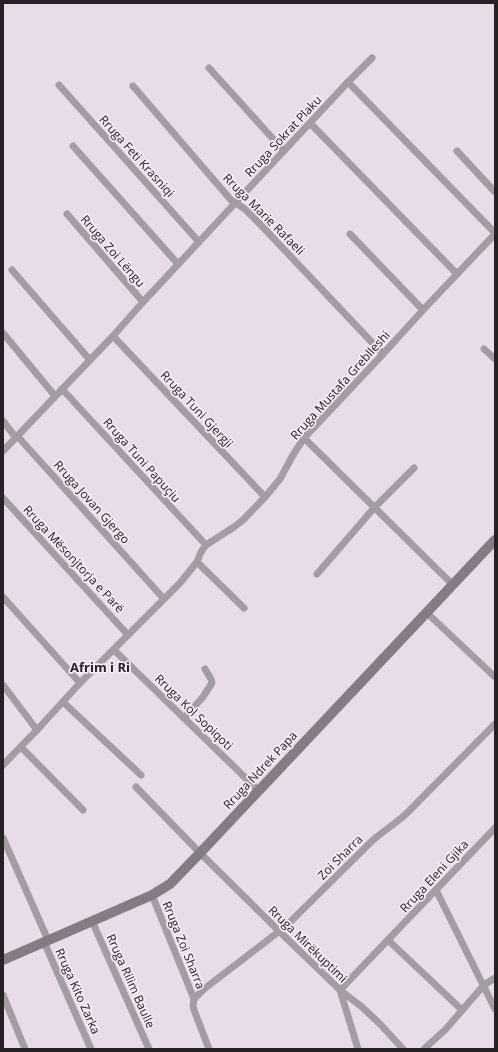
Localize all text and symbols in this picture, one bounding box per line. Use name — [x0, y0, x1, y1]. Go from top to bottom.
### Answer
street label: Rruga Sokrat Plaku — [241, 92, 325, 180]
street label: Rruga Feti Krasniqi — [96, 111, 178, 201]
street label: Rruga Marie Rafaeli — [220, 170, 308, 258]
street label: Rruga Zoi Lëngu — [77, 211, 149, 291]
street label: Rruga Mustafa Greblleshi — [286, 327, 394, 443]
street label: Rruga Tuni Gjergji — [157, 367, 237, 451]
street label: Rruga Tuni Papuçiu — [99, 414, 185, 506]
street label: Rruga Jovan Gjergo — [50, 457, 134, 547]
street label: Rruga Mësonjtorja e Parë — [20, 501, 129, 617]
district label: Afrim i Ri — [70, 658, 130, 676]
street label: Rruga Kol Sopiqoti — [151, 670, 237, 754]
street label: Rruga Ndrek Papa — [219, 727, 301, 813]
street label: Zoi Sharra — [314, 831, 366, 883]
street label: Rruga Eleni Gjika — [396, 836, 472, 916]
street label: Rruga Zoi Sharra — [159, 899, 209, 991]
street label: Rruga Mirëkuptimi — [265, 902, 351, 986]
street label: Rruga Rilim Baulle — [103, 931, 159, 1031]
street label: Rruga Kito Zarka — [51, 945, 105, 1037]

